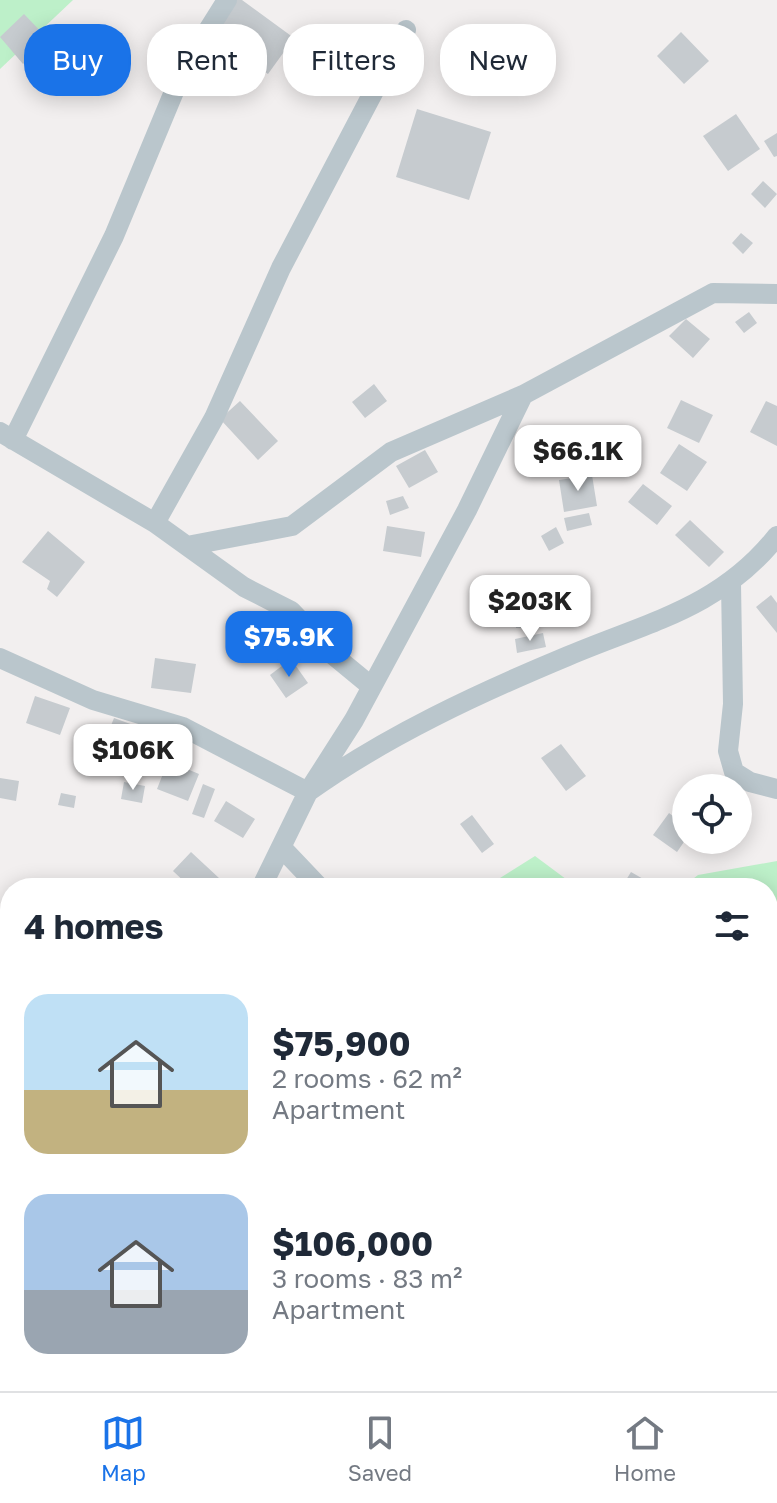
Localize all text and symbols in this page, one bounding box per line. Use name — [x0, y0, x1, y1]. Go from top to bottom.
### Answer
chip: Buy — [24, 24, 131, 96]
chip: Rent — [147, 24, 267, 96]
chip: Filters — [283, 24, 424, 96]
chip: New — [440, 24, 556, 96]
pin: $66.1K — [513, 425, 643, 493]
text: $66.1K — [532, 435, 624, 466]
pin: $203K — [474, 575, 586, 643]
text: $203K — [488, 585, 572, 616]
pin: $75.9K — [224, 611, 354, 679]
text: $75.9K — [243, 621, 335, 652]
pin: $106K — [77, 724, 189, 792]
text: $106K — [91, 734, 175, 765]
map controls — [672, 774, 752, 854]
button: locate — [672, 774, 752, 854]
icon: filters — [710, 904, 754, 948]
text: 4 homes — [24, 906, 164, 946]
text: $75,900 — [272, 1023, 411, 1063]
icon: home — [88, 1026, 184, 1122]
text: 2 rooms · 62 m² — [272, 1063, 462, 1094]
text: Apartment — [272, 1094, 405, 1125]
text: $106,000 — [272, 1223, 433, 1263]
icon: home — [88, 1226, 184, 1322]
text: 3 rooms · 83 m² — [272, 1263, 462, 1294]
text: Apartment — [272, 1294, 405, 1325]
tab: Map — [101, 1411, 146, 1486]
tab: Saved — [348, 1411, 412, 1486]
tab: Home — [614, 1411, 676, 1486]

